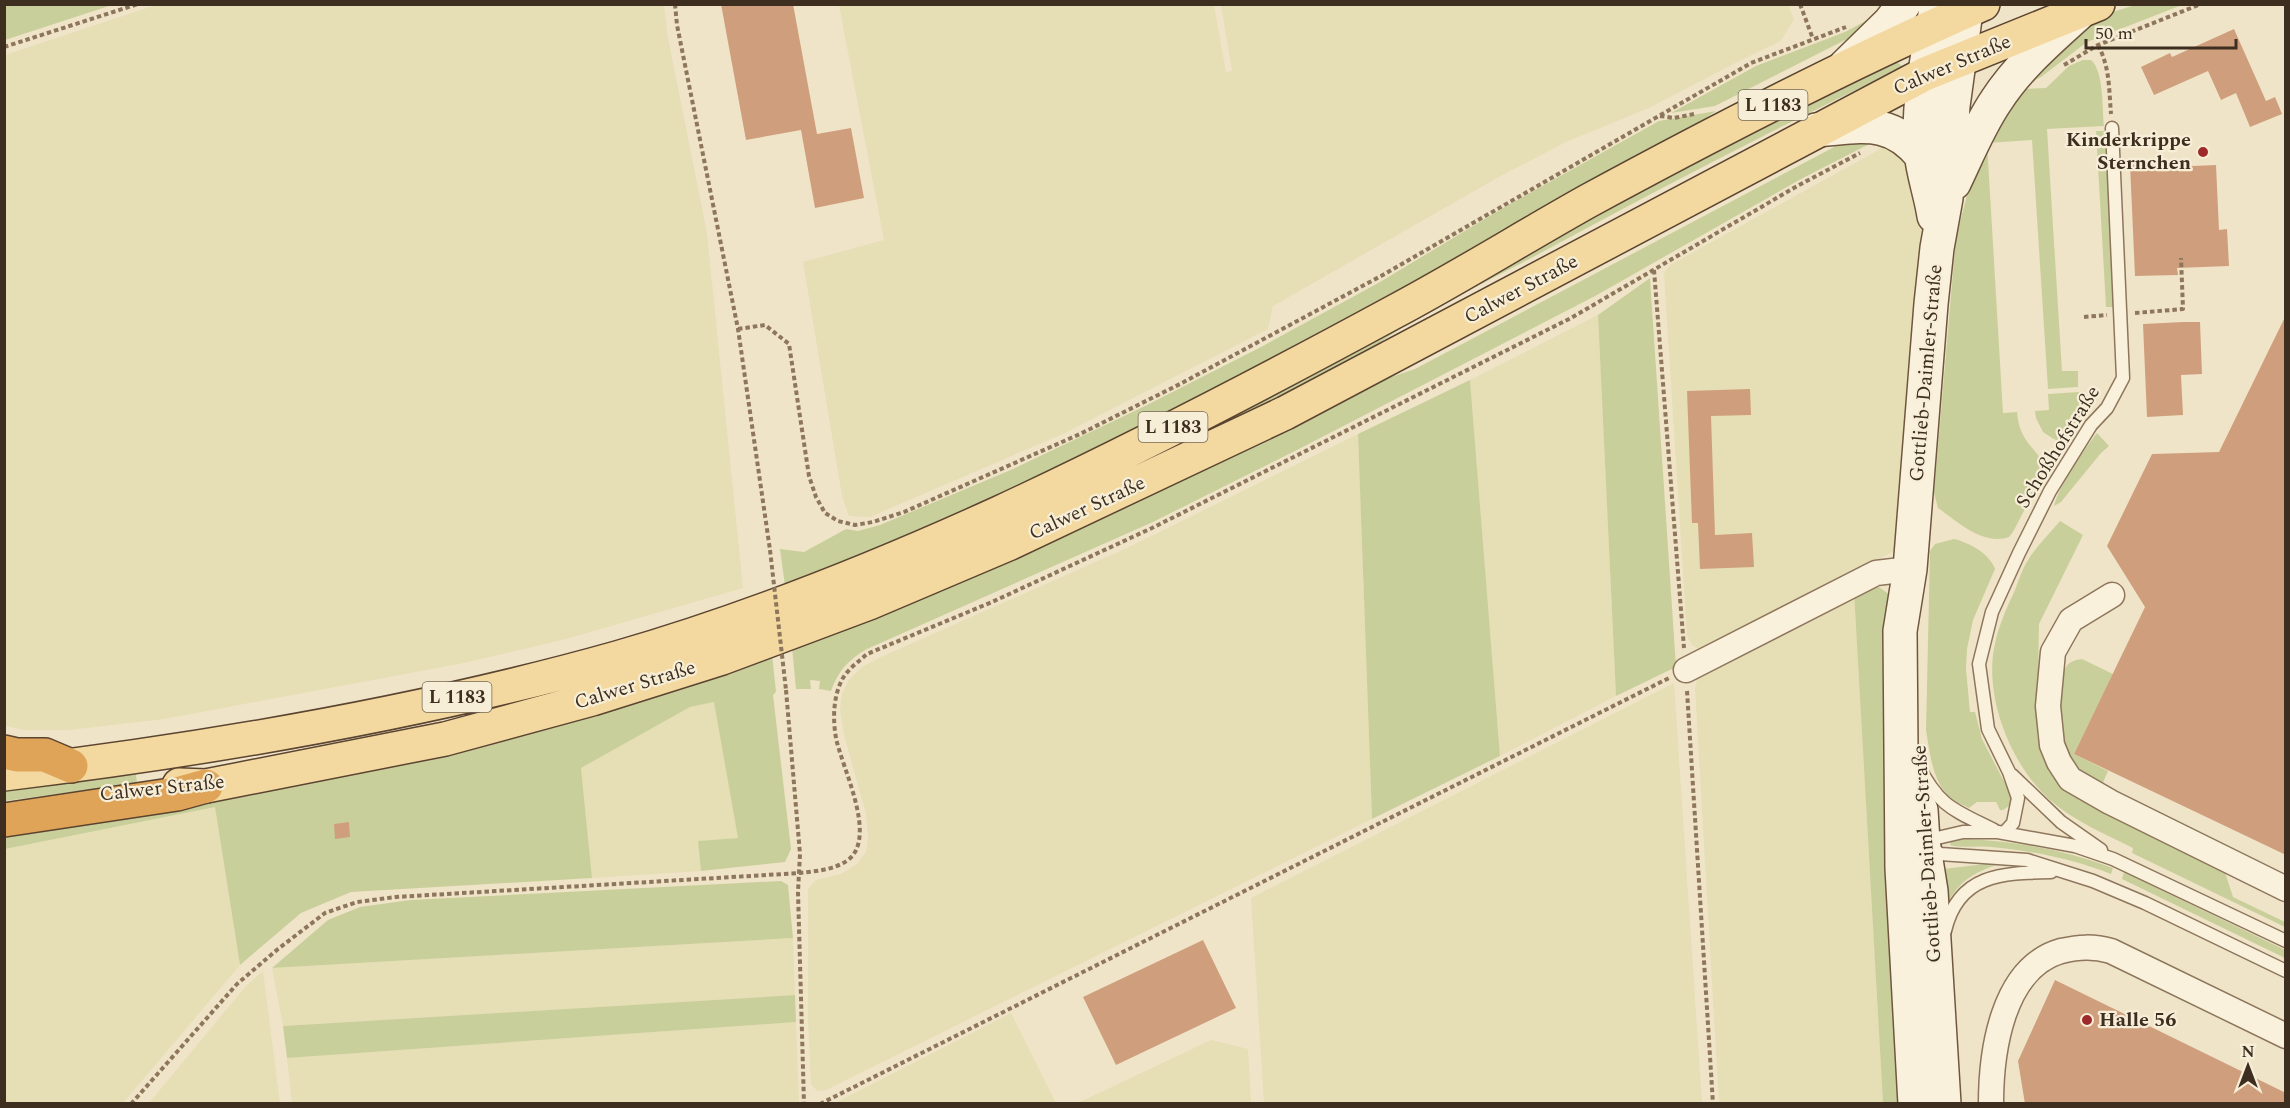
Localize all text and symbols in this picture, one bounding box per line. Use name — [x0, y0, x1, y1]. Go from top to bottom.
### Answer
scale bar — [2086, 12, 2236, 50]
text: 50 m — [2095, 20, 2133, 47]
street label: Calwer Straße — [1888, 27, 2016, 103]
road number: L 1183 — [1738, 90, 1808, 120]
place label: Kinderkrippe Sternchen — [2066, 125, 2191, 178]
marker: Kinderkrippe Sternchen — [2196, 145, 2210, 159]
street label: Calwer Straße — [1459, 246, 1583, 332]
street label: Gottlieb-Daimler-Straße — [1902, 263, 1950, 483]
street label: Schoßhofstraße — [2008, 380, 2108, 514]
road number: L 1183 — [1138, 412, 1208, 442]
street label: Calwer Straße — [1024, 468, 1150, 548]
street label: Calwer Straße — [571, 652, 699, 718]
road number: L 1183 — [422, 682, 492, 712]
street label: Gottlieb-Daimler-Straße — [1904, 744, 1950, 964]
street label: Calwer Straße — [98, 767, 226, 809]
place label: Halle 56 — [2099, 1005, 2176, 1035]
marker: Halle 56 — [2080, 1013, 2094, 1027]
north arrow — [2218, 1036, 2278, 1096]
text: N — [2241, 1040, 2255, 1064]

